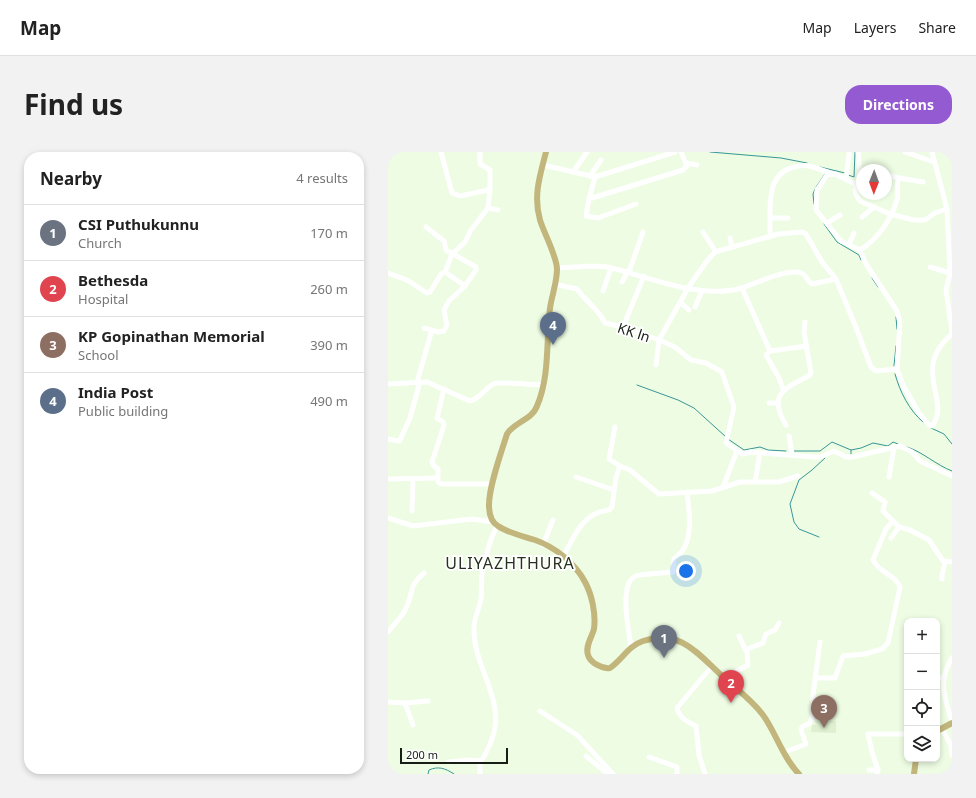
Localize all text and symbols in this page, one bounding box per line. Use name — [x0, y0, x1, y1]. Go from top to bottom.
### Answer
text: Map — [20, 15, 61, 41]
text: Map — [803, 18, 832, 37]
text: Layers — [854, 18, 896, 37]
text: Share — [918, 18, 956, 37]
text: Find us — [24, 85, 123, 123]
button: Directions — [845, 85, 952, 124]
north arrow — [856, 164, 892, 200]
text: Nearby — [40, 167, 102, 190]
text: 4 results — [296, 169, 348, 187]
text: CSI Puthukunnu — [78, 214, 199, 234]
text: 1 — [49, 224, 57, 242]
text: 170 m — [310, 224, 348, 242]
text: Church — [78, 234, 122, 252]
text: Bethesda — [78, 270, 148, 290]
text: 2 — [49, 280, 57, 298]
text: 260 m — [310, 280, 348, 298]
text: Hospital — [78, 290, 128, 308]
pin: 4 — [540, 312, 566, 345]
street label: KK ln — [615, 318, 653, 346]
text: KP Gopinathan Memorial — [78, 326, 265, 346]
text: 3 — [49, 336, 57, 354]
text: 390 m — [310, 336, 348, 354]
text: School — [78, 346, 119, 364]
text: India Post — [78, 382, 153, 402]
text: 4 — [49, 392, 57, 410]
text: 490 m — [310, 392, 348, 410]
text: Public building — [78, 402, 168, 420]
district label: ULIYAZHTHURA — [445, 552, 575, 574]
your location — [676, 561, 696, 581]
map controls — [904, 618, 940, 762]
button: + — [904, 618, 940, 654]
pin: 1 — [651, 625, 677, 658]
button: − — [904, 654, 940, 690]
pin: 2 — [718, 670, 744, 703]
button: locate — [904, 690, 940, 726]
pin: 3 — [811, 695, 837, 728]
button: layers — [904, 726, 940, 762]
scale bar — [400, 746, 508, 765]
text: 200 m — [406, 747, 438, 762]

